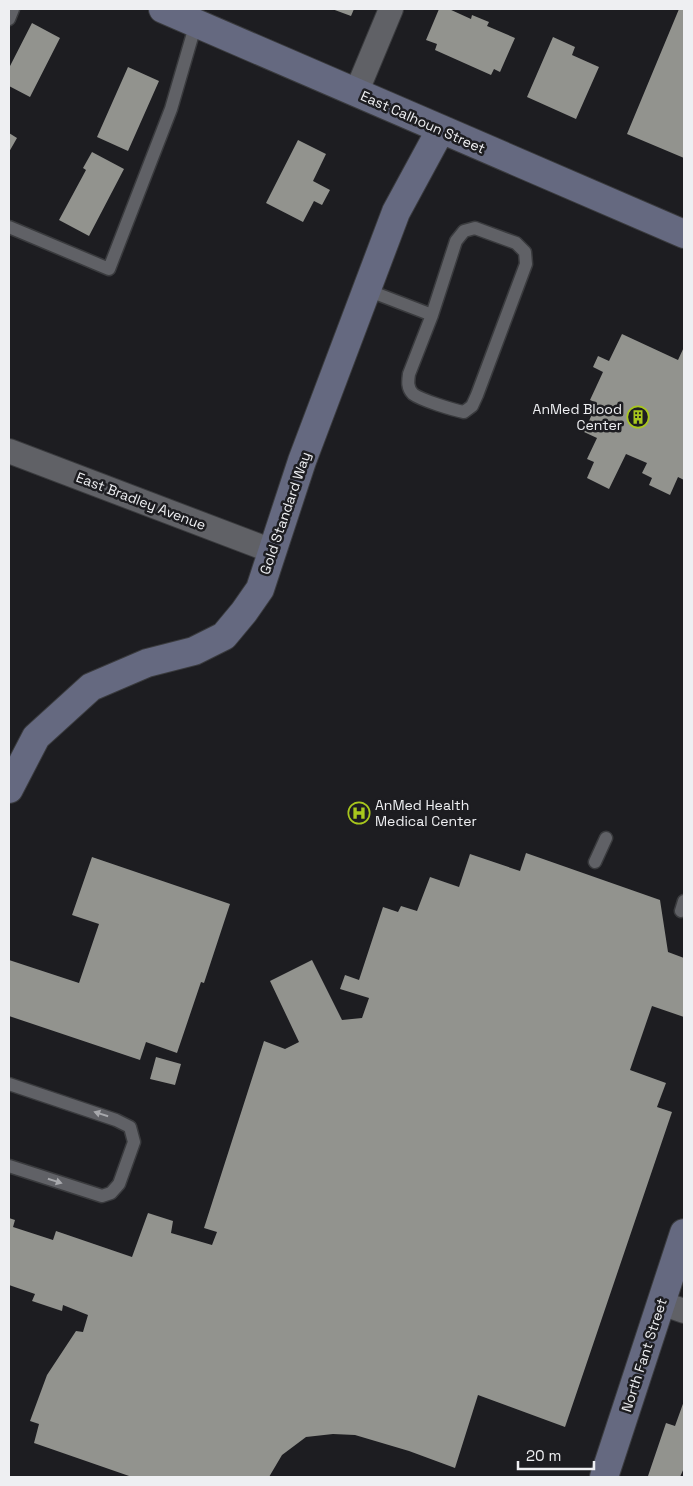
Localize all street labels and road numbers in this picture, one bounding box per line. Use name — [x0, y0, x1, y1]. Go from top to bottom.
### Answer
street label: East Calhoun Street — [358, 86, 488, 158]
street label: Gold Standard Way — [256, 449, 314, 577]
street label: East Bradley Avenue — [74, 468, 208, 534]
street label: North Fant Street — [617, 1296, 671, 1414]

